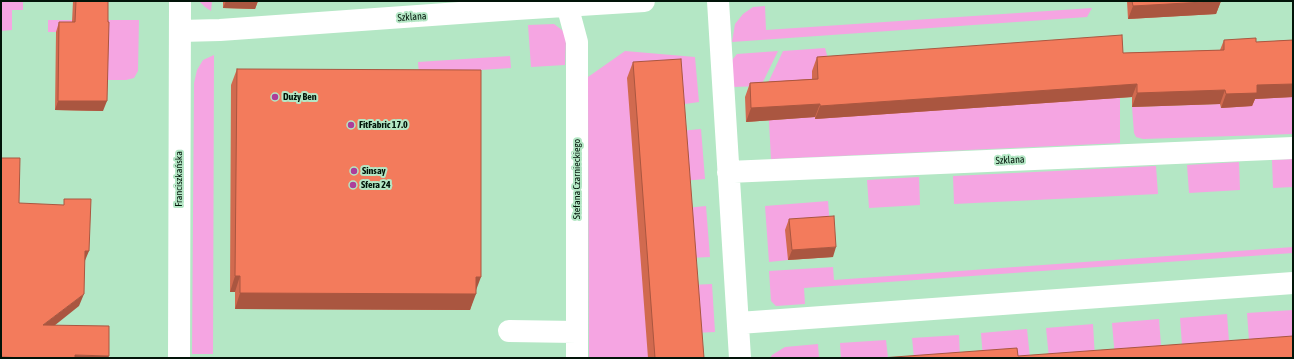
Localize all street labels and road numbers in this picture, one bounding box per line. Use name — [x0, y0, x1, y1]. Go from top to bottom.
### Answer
street label: Szklana — [397, 10, 427, 24]
street label: Stefana Czarnieckiego — [571, 139, 583, 219]
street label: Franciszkańska — [173, 151, 185, 207]
street label: Szklana — [995, 153, 1025, 167]

